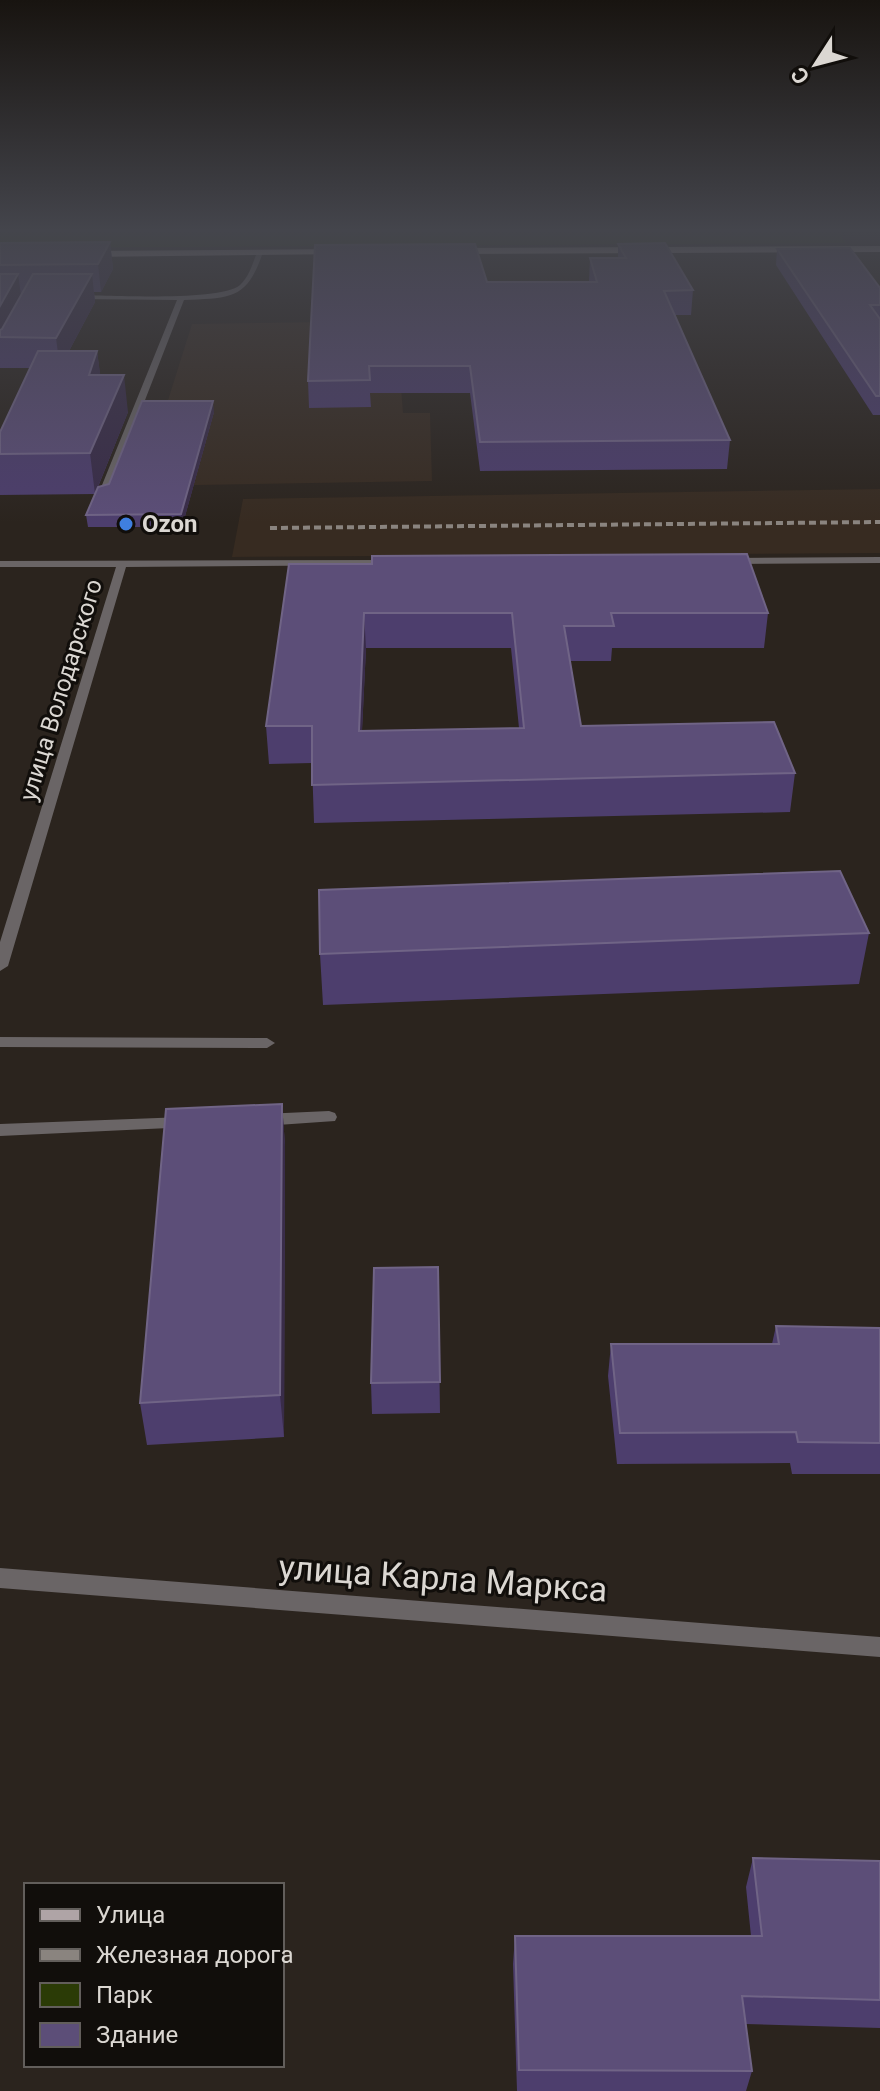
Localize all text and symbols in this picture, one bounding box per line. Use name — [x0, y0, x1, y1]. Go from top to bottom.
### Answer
north arrow — [776, 24, 856, 104]
text: С — [786, 62, 815, 89]
place label: Ozon — [142, 510, 198, 538]
marker: Ozon — [117, 515, 135, 533]
street label: улица Володарского — [14, 576, 108, 804]
street label: улица Карла Маркса — [277, 1547, 609, 1609]
legend — [24, 1883, 284, 2067]
text: Улица — [96, 1901, 165, 1929]
text: Железная дорога — [96, 1941, 293, 1969]
text: Парк — [96, 1981, 153, 2009]
text: Здание — [96, 2021, 178, 2049]

